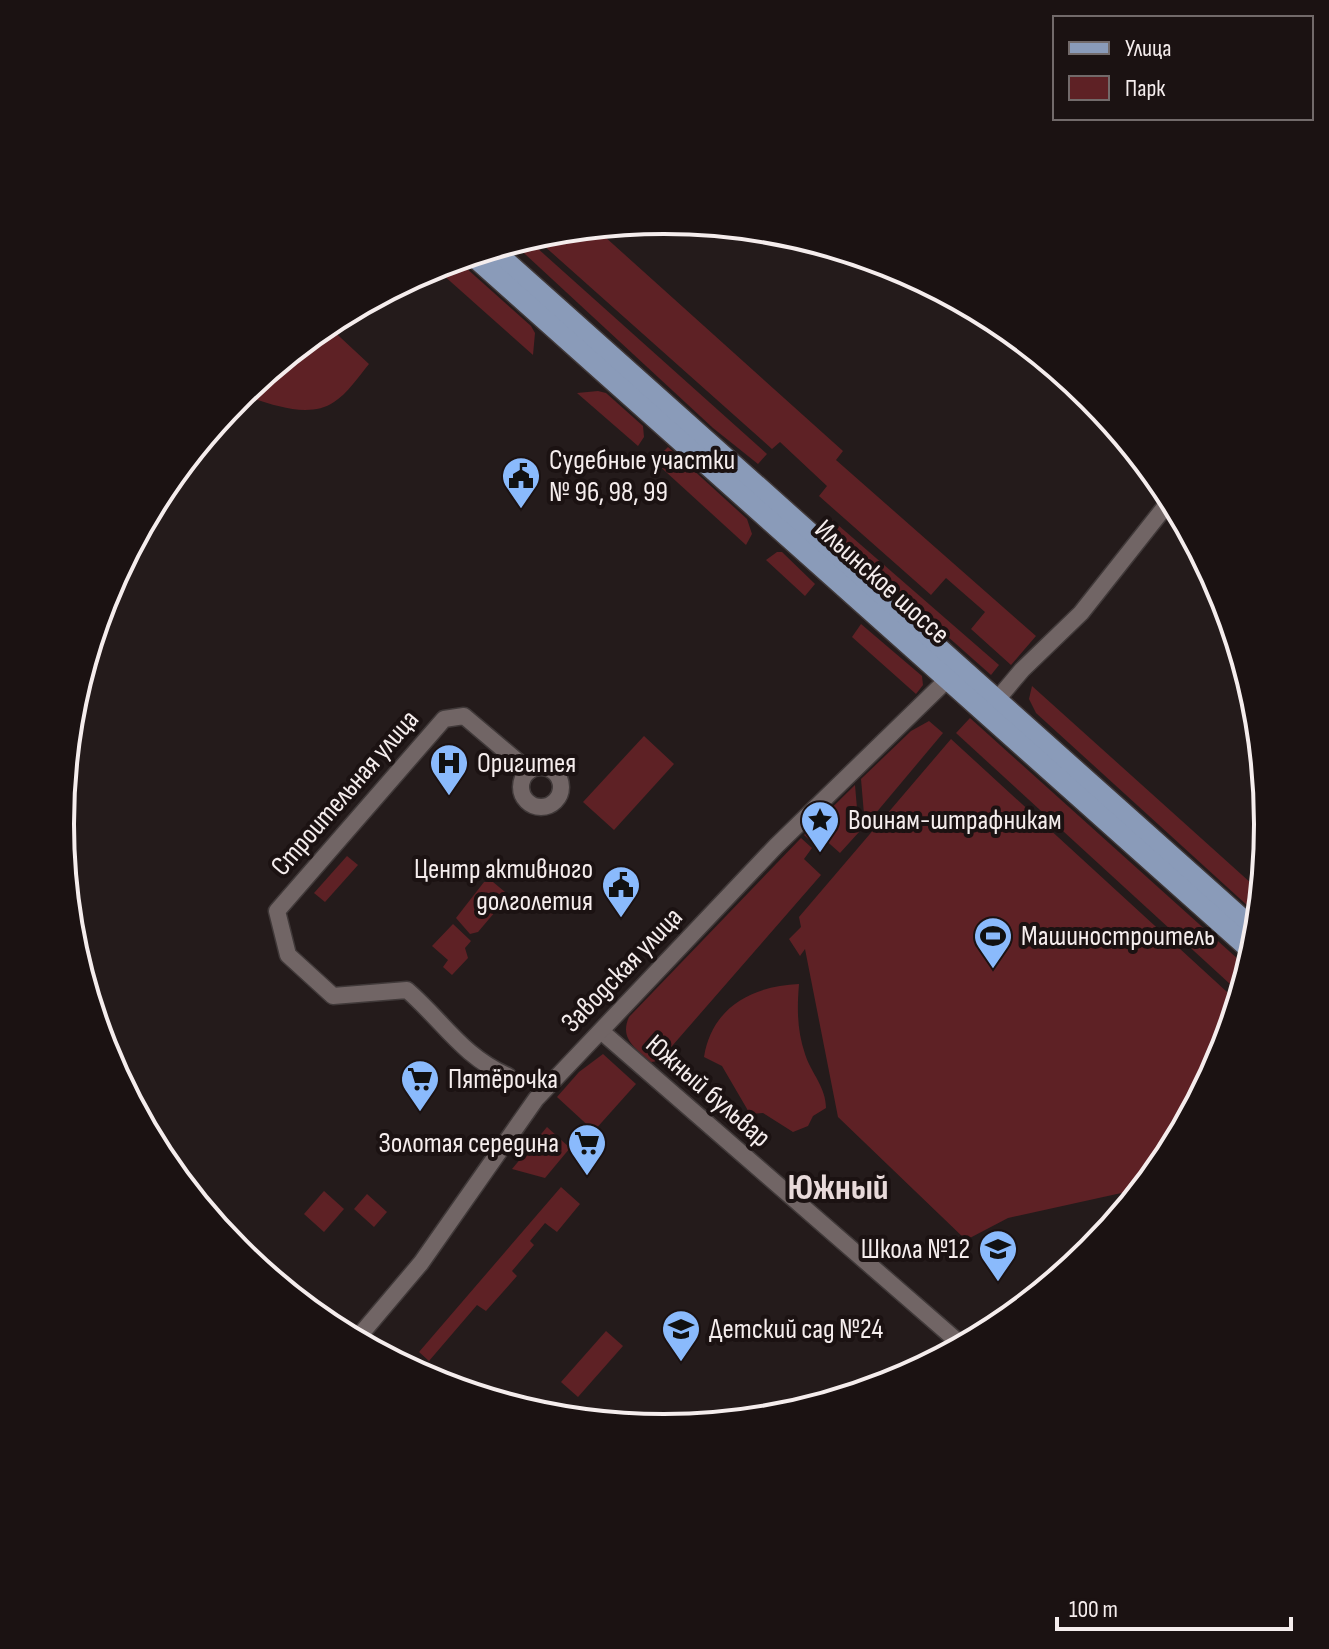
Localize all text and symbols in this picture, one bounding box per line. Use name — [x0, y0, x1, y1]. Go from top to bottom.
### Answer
legend — [1053, 16, 1313, 120]
text: Улица — [1125, 34, 1171, 63]
text: Парк — [1125, 74, 1166, 103]
place label: Судебные участки № 96, 98, 99 — [549, 444, 735, 509]
public building icon: Судебные участки № 96, 98, 99 — [500, 455, 542, 510]
street label: Ильинское шоссе — [808, 513, 956, 651]
street label: Строительная улица — [264, 703, 426, 883]
hospital icon: Оригитея — [428, 742, 470, 797]
place label: Оригитея — [477, 747, 576, 780]
place icon: Воинам-штрафникам — [799, 799, 841, 854]
place label: Воинам-штрафникам — [848, 804, 1062, 837]
place label: Центр активного долголетия — [414, 853, 593, 918]
public building icon: Центр активного долголетия — [600, 864, 642, 919]
street label: Заводская улица — [554, 901, 690, 1039]
sports icon: Машиностроитель — [972, 915, 1014, 970]
place label: Машиностроитель — [1021, 920, 1215, 953]
street label: Южный бульвар — [639, 1028, 777, 1154]
supermarket icon: Пятёрочка — [399, 1058, 441, 1113]
place label: Пятёрочка — [448, 1063, 558, 1096]
supermarket icon: Золотая середина — [566, 1122, 608, 1177]
place label: Золотая середина — [378, 1127, 559, 1160]
district label: Южный — [787, 1167, 889, 1210]
school or university icon: Школа №12 — [977, 1228, 1019, 1283]
place label: Школа №12 — [861, 1233, 970, 1266]
school or university icon: Детский сад №24 — [660, 1308, 702, 1363]
place label: Детский сад №24 — [709, 1313, 883, 1346]
scale bar — [1057, 1581, 1291, 1631]
text: 100 m — [1069, 1595, 1118, 1624]

